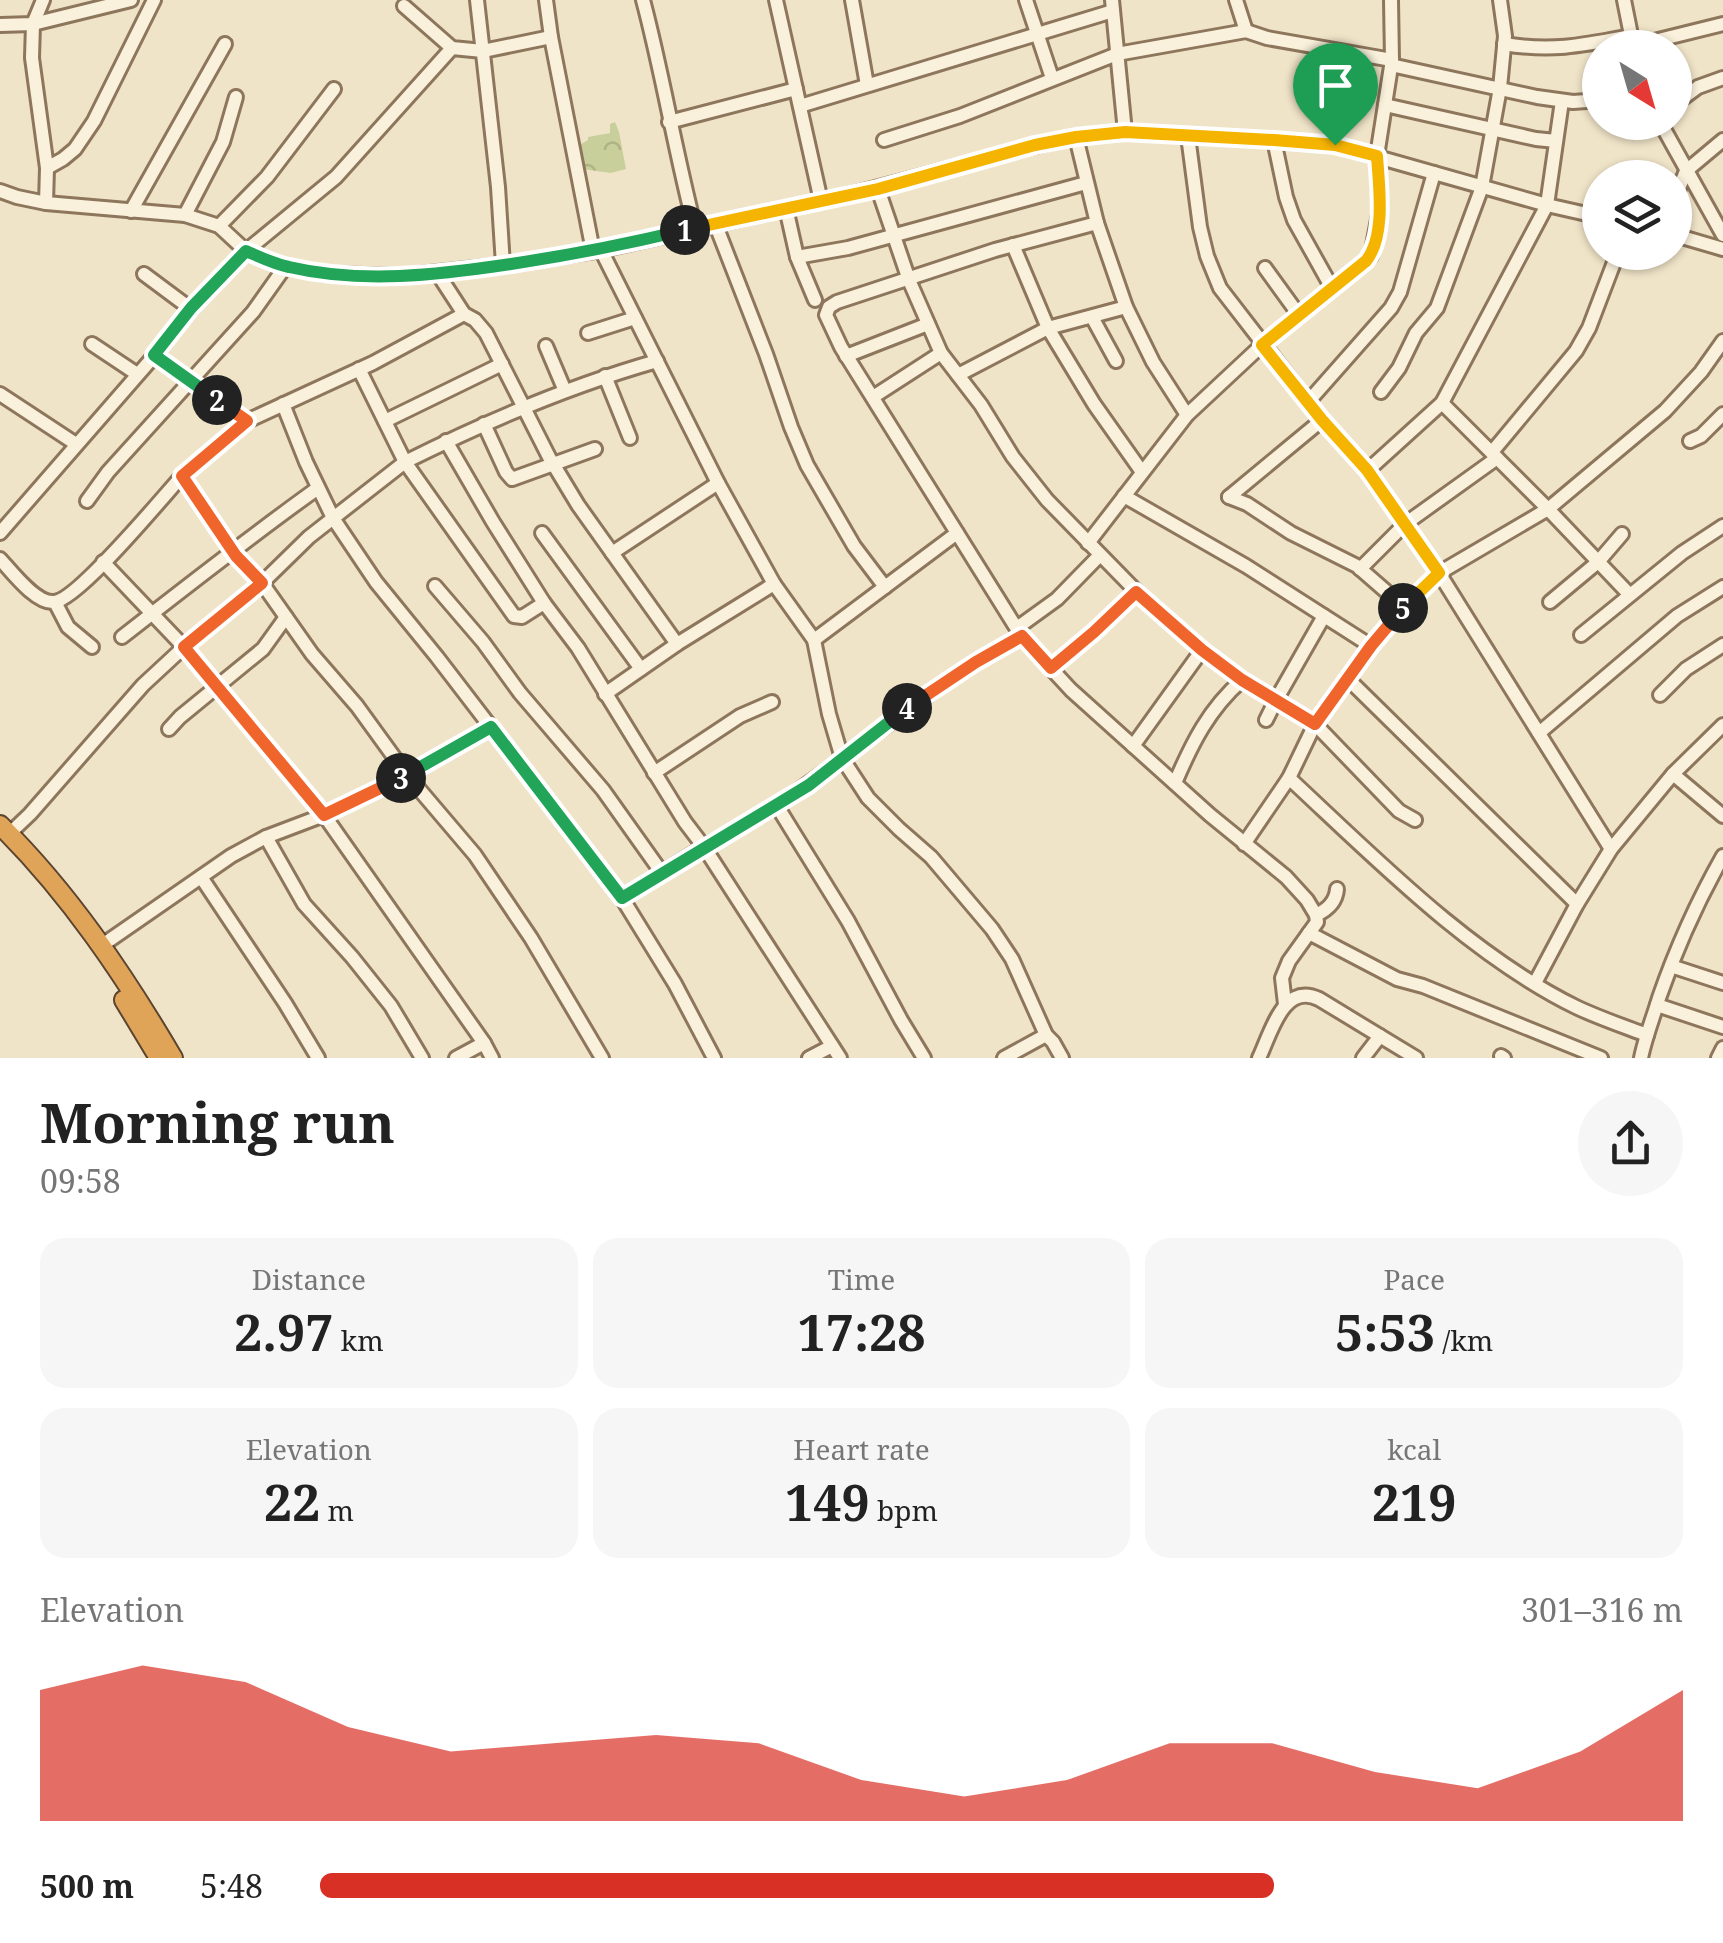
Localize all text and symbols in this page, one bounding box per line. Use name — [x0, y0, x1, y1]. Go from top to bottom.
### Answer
north arrow — [1582, 30, 1692, 140]
map controls — [1582, 30, 1692, 270]
pin — [1293, 43, 1378, 146]
icon: arrive — [1308, 58, 1363, 113]
button: layers — [1582, 160, 1692, 270]
pin: 1 — [660, 205, 710, 255]
text: 1 — [677, 211, 693, 249]
pin: 2 — [192, 375, 242, 425]
text: 2 — [209, 381, 225, 419]
pin: 5 — [1378, 583, 1428, 633]
text: 5 — [1395, 589, 1411, 627]
pin: 4 — [882, 683, 932, 733]
text: 4 — [899, 689, 915, 727]
pin: 3 — [376, 753, 426, 803]
text: 3 — [393, 759, 409, 797]
text: Morning run — [40, 1084, 395, 1159]
button: share — [1578, 1091, 1683, 1196]
text: 09:58 — [40, 1159, 121, 1202]
text: Distance — [252, 1260, 366, 1298]
text: Time — [828, 1260, 895, 1298]
text: Pace — [1383, 1260, 1445, 1298]
text: 2.97 — [234, 1298, 333, 1366]
text: 17:28 — [797, 1298, 926, 1366]
text: 5:53 — [1335, 1298, 1435, 1366]
text: km — [333, 1321, 384, 1359]
text: /km — [1435, 1321, 1493, 1359]
text: Elevation — [246, 1430, 372, 1468]
text: Heart rate — [793, 1430, 930, 1468]
text: kcal — [1387, 1430, 1441, 1468]
text: 22 — [264, 1468, 320, 1536]
text: 149 — [785, 1468, 870, 1536]
text: 219 — [1372, 1468, 1457, 1536]
text: m — [320, 1491, 354, 1529]
text: bpm — [870, 1491, 938, 1529]
text: Elevation — [40, 1588, 184, 1631]
text: 301–316 m — [1521, 1588, 1683, 1631]
text: 500 m — [40, 1864, 134, 1907]
text: 5:48 — [200, 1864, 263, 1907]

